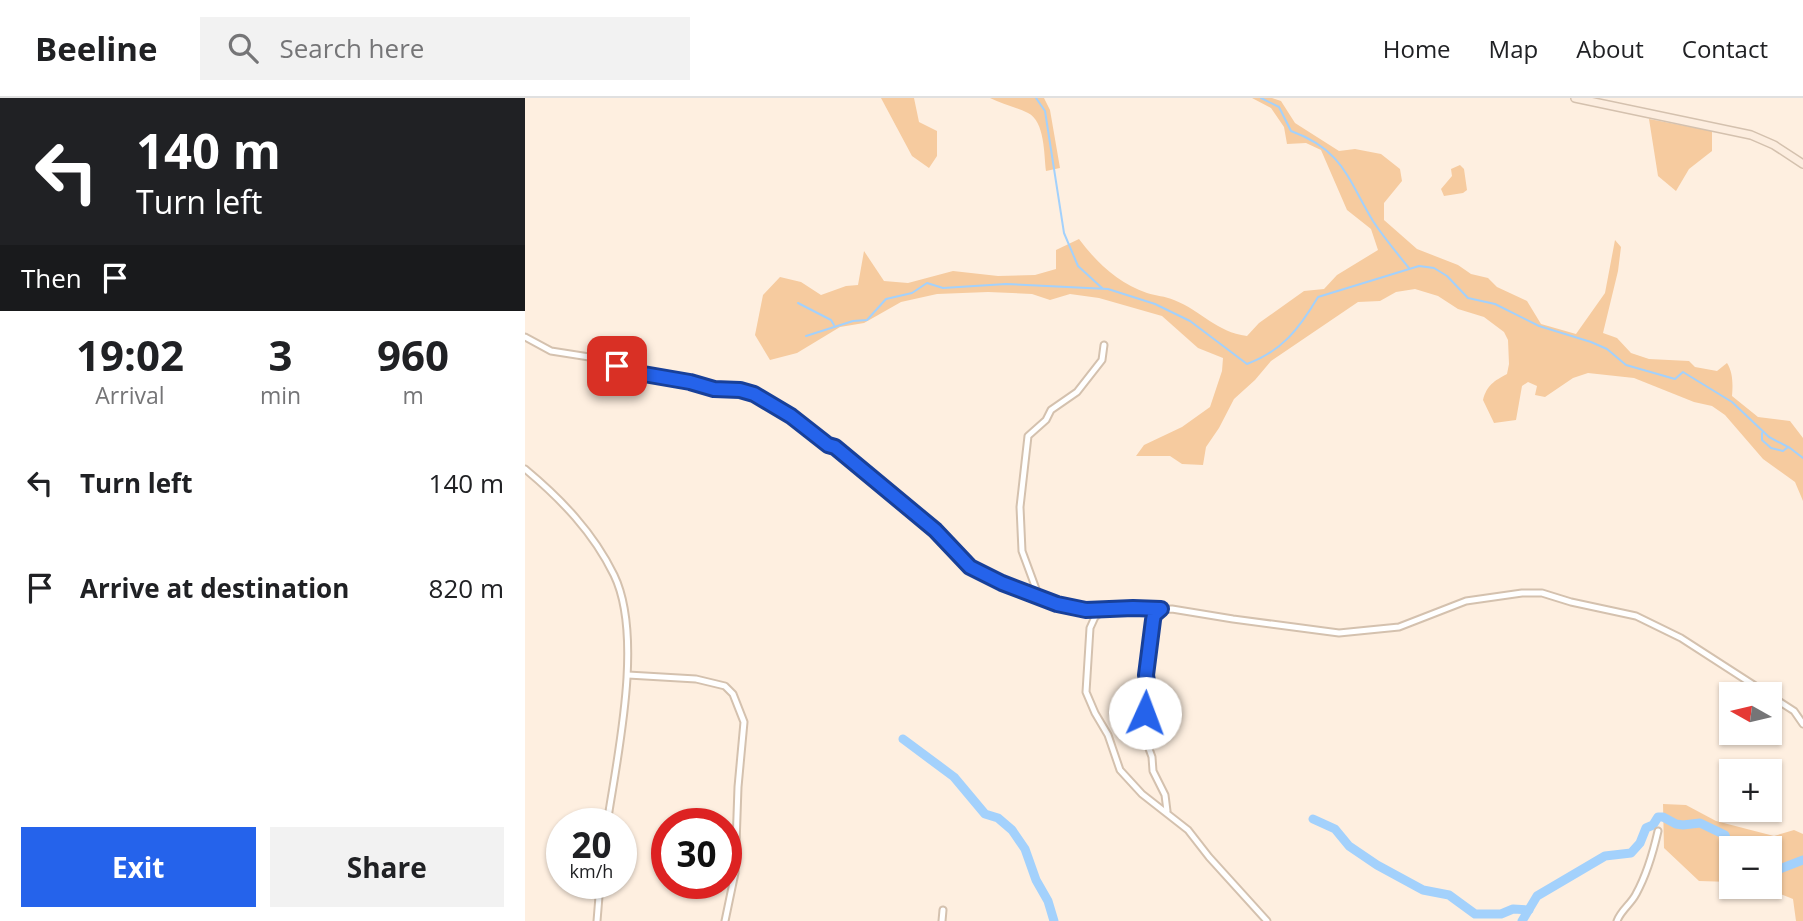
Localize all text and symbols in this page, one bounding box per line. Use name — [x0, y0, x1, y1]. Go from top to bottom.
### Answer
search box — [200, 17, 690, 80]
text: Beeline — [35, 26, 158, 71]
icon: search — [224, 29, 262, 67]
text: Search here — [280, 30, 424, 66]
text: Home — [1383, 32, 1451, 65]
text: Map — [1489, 32, 1538, 65]
text: About — [1576, 32, 1644, 65]
text: Contact — [1682, 32, 1768, 65]
text: 140 m — [136, 117, 281, 183]
icon: left — [21, 126, 112, 217]
text: Turn left — [136, 180, 262, 223]
icon: arrive — [96, 259, 134, 297]
text: Then — [21, 260, 82, 296]
text: 19:02 — [76, 326, 184, 383]
text: 3 — [268, 326, 293, 383]
text: 960 — [377, 326, 449, 383]
pin — [587, 336, 647, 396]
icon: arrive — [598, 347, 636, 385]
text: Arrival — [95, 379, 165, 411]
text: min — [260, 379, 301, 411]
text: m — [402, 379, 424, 411]
icon: left — [21, 464, 59, 502]
text: Turn left — [80, 465, 192, 501]
text: 140 m — [429, 465, 504, 501]
icon: arrive — [21, 569, 59, 607]
text: Arrive at destination — [80, 570, 349, 606]
text: 820 m — [429, 570, 504, 606]
position arrow — [1108, 676, 1182, 750]
north arrow — [1719, 682, 1781, 746]
map controls — [1719, 682, 1782, 899]
button: + — [1719, 759, 1782, 822]
speed limit sign: 30 — [651, 808, 742, 899]
text: 20 — [571, 821, 612, 868]
button: Exit — [21, 827, 256, 907]
button: Share — [270, 827, 504, 907]
button: − — [1719, 836, 1782, 899]
text: km/h — [570, 859, 613, 883]

